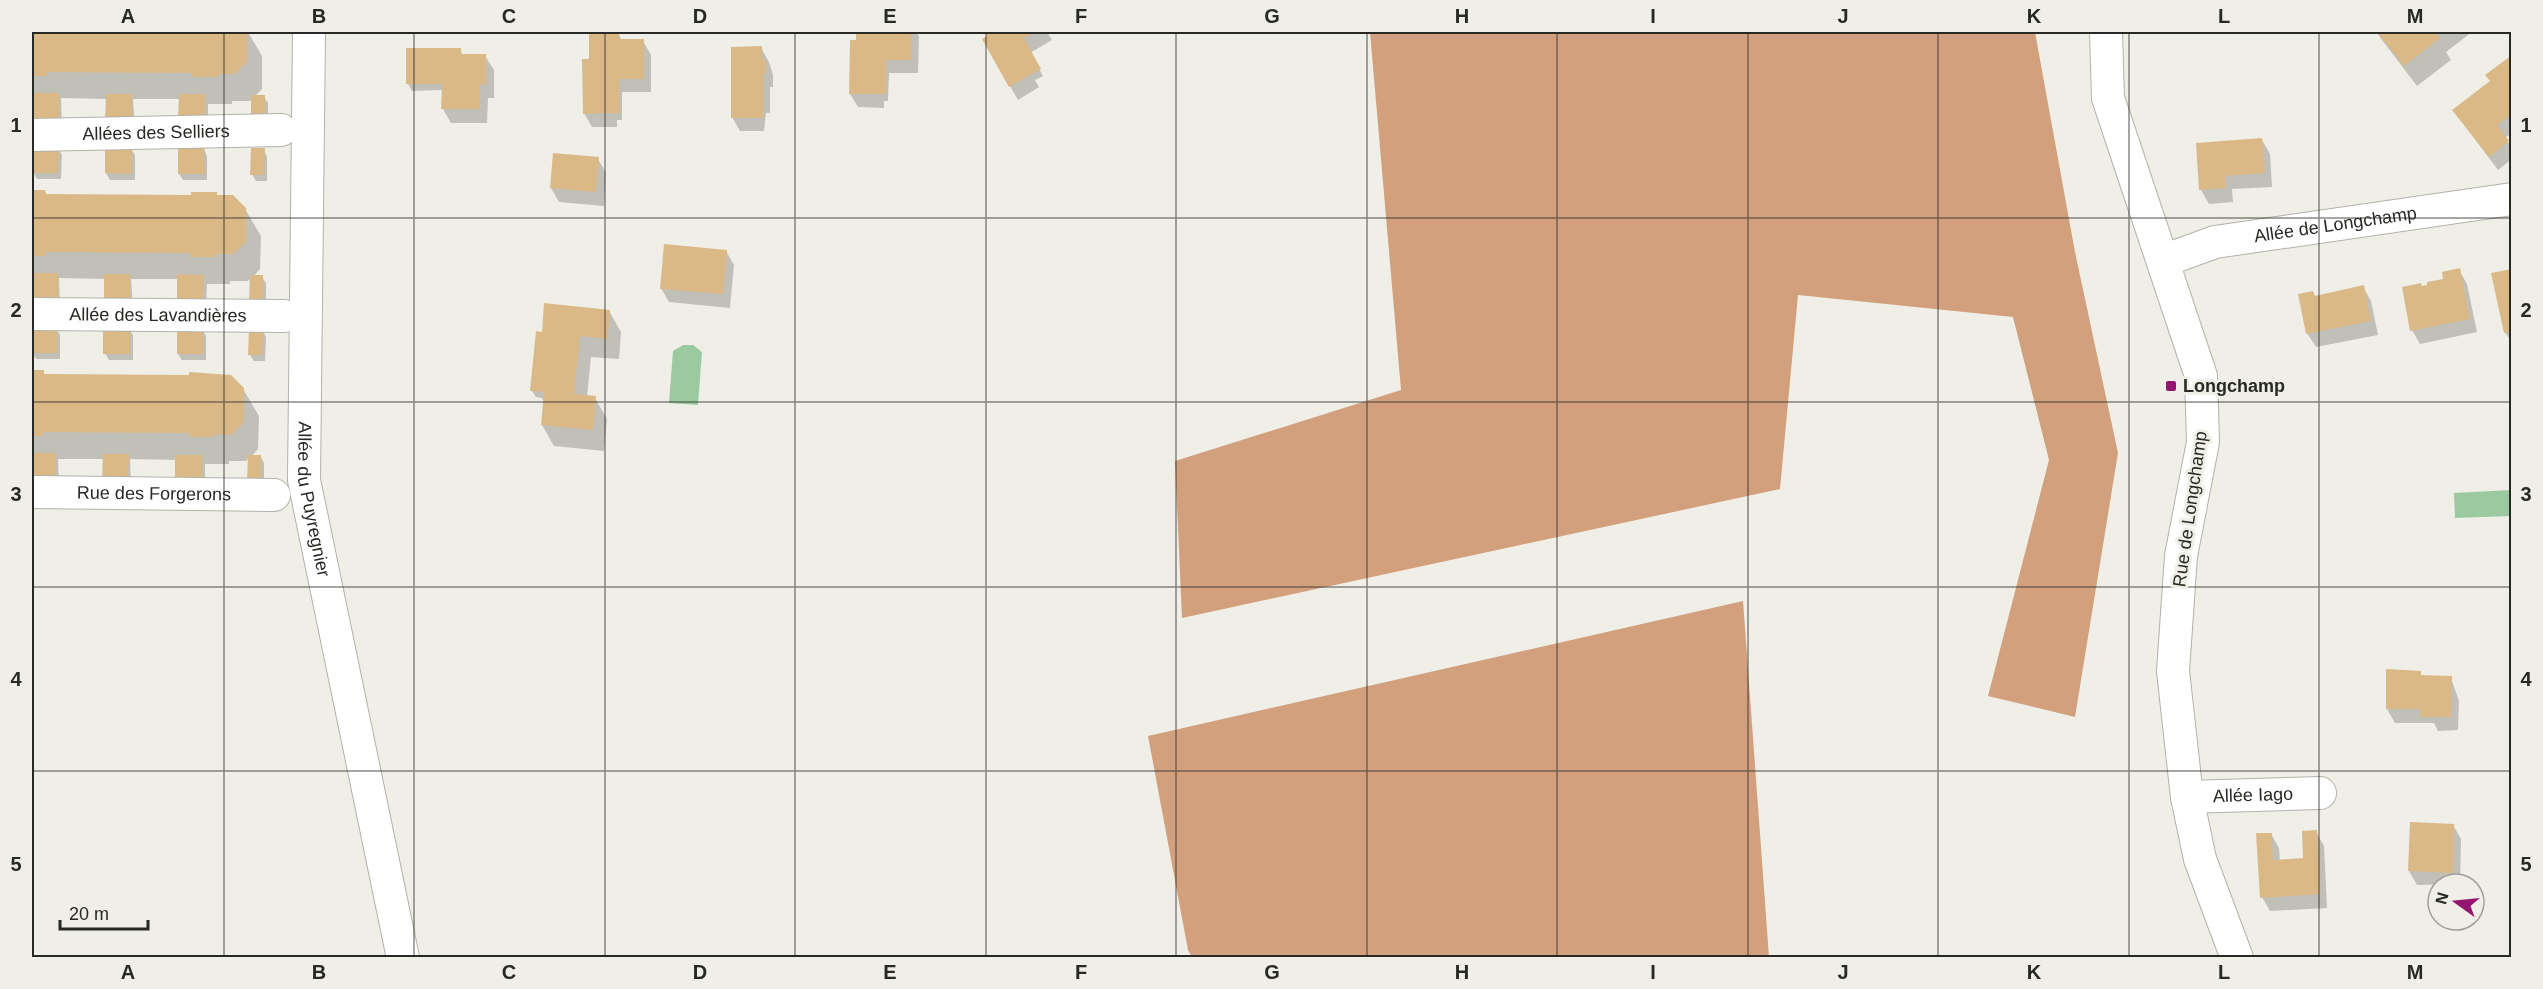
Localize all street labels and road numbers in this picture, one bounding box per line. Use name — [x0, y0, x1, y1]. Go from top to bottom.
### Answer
street label: Allées des Selliers — [82, 121, 230, 144]
street label: Allée de Longchamp — [2253, 203, 2418, 246]
street label: Allée des Lavandières — [69, 304, 247, 326]
street label: Allée du Puyregnier — [293, 421, 334, 579]
street label: Rue de Longchamp — [2169, 430, 2211, 588]
street label: Rue des Forgerons — [77, 483, 231, 504]
street label: Allée Iago — [2213, 784, 2293, 806]

